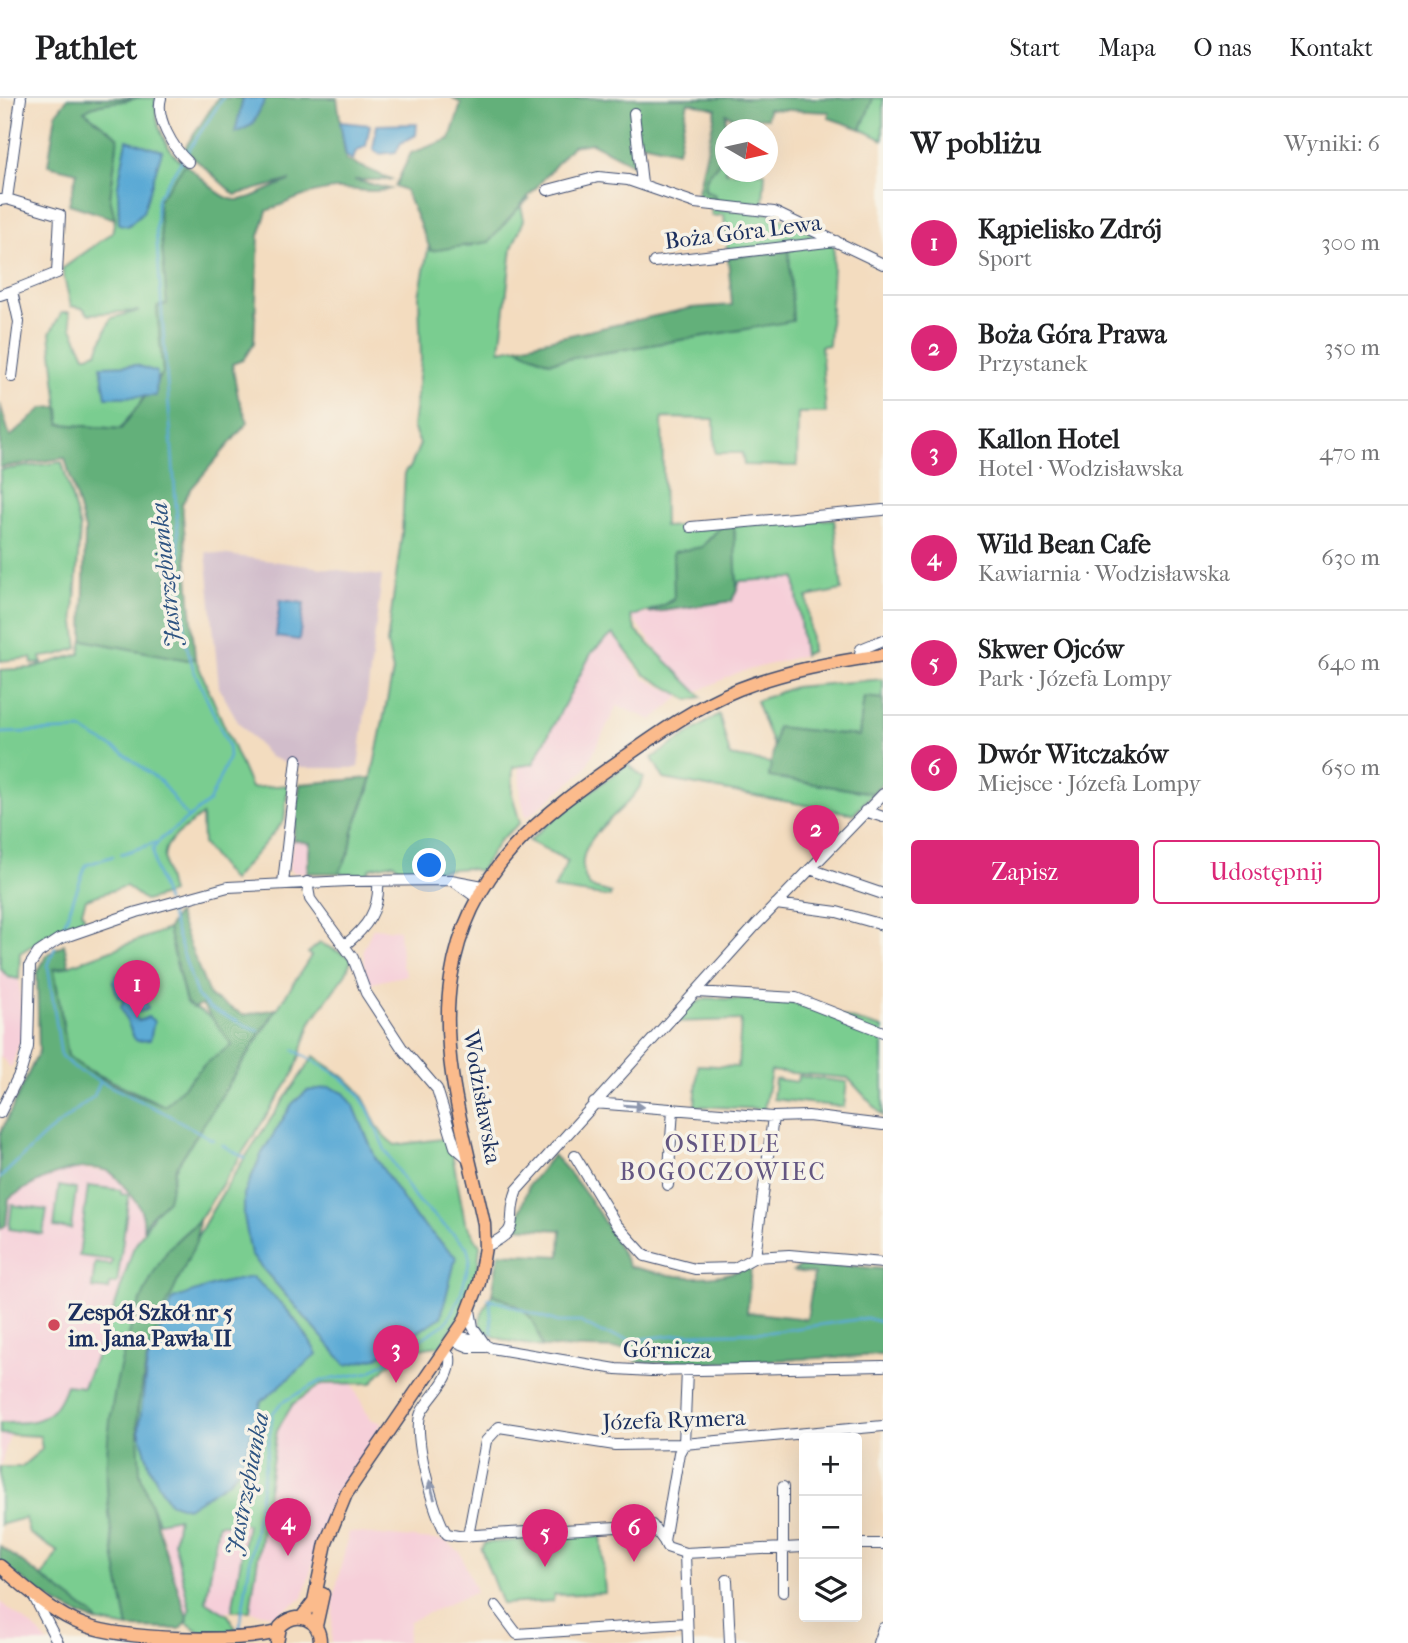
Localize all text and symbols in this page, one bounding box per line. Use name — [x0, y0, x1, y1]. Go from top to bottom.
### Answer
text: Pathlet — [35, 29, 137, 68]
text: Start — [1009, 34, 1060, 62]
text: Mapa — [1098, 34, 1156, 62]
text: O nas — [1194, 34, 1252, 62]
text: Kontakt — [1290, 34, 1373, 62]
north arrow — [715, 119, 778, 182]
text: W pobliżu — [911, 126, 1041, 161]
text: Wyniki: 6 — [1284, 130, 1380, 157]
street label: Boża Góra Lewa — [663, 209, 823, 255]
text: Kąpielisko Zdrój — [978, 214, 1162, 245]
text: 1 — [930, 229, 938, 256]
text: 300 m — [1321, 229, 1380, 256]
text: Sport — [978, 245, 1032, 272]
text: Boża Góra Prawa — [978, 319, 1167, 350]
text: 2 — [928, 334, 940, 361]
text: 350 m — [1324, 334, 1380, 361]
text: Przystanek — [978, 350, 1088, 377]
text: Kallon Hotel — [978, 424, 1120, 455]
text: 3 — [929, 439, 939, 466]
text: 470 m — [1319, 439, 1380, 466]
text: Hotel · Wodzisławska — [978, 455, 1183, 482]
water label: Jastrzębianka — [144, 501, 189, 649]
text: Wild Bean Cafe — [978, 529, 1151, 560]
text: 4 — [927, 544, 941, 571]
text: 630 m — [1321, 544, 1380, 571]
text: Kawiarnia · Wodzisławska — [978, 560, 1230, 587]
text: Skwer Ojców — [978, 634, 1124, 665]
text: 5 — [929, 649, 939, 676]
text: 640 m — [1317, 649, 1380, 676]
text: Park · Józefa Lompy — [978, 665, 1172, 692]
text: Dwór Witczaków — [978, 739, 1168, 770]
text: 6 — [928, 754, 940, 781]
text: 650 m — [1321, 754, 1380, 781]
text: Miejsce · Józefa Lompy — [978, 770, 1201, 797]
pin: 2 — [793, 805, 839, 863]
button: Zapisz — [911, 840, 1139, 904]
button: Udostępnij — [1153, 840, 1380, 904]
your location — [412, 848, 446, 882]
pin: 1 — [114, 960, 160, 1018]
street label: Wodzisławska — [457, 1027, 507, 1166]
one-way arrow — [623, 1101, 645, 1112]
district label: OSIEDLE BOGOCZOWIEC — [619, 1130, 827, 1186]
place label: Zespół Szkół nr 5 im. Jana Pawła II — [67, 1299, 233, 1352]
marker: Zespół Szkół nr 5 im. Jana Pawła II — [46, 1317, 62, 1333]
pin: 3 — [373, 1325, 419, 1383]
street label: Górnicza — [623, 1336, 712, 1364]
street label: Józefa Rymera — [600, 1404, 746, 1436]
water label: Jastrzębianka — [219, 1410, 276, 1559]
map controls — [799, 1433, 862, 1622]
button: + — [799, 1433, 862, 1496]
one-way arrow — [426, 1479, 436, 1500]
button: − — [799, 1496, 862, 1559]
pin: 4 — [265, 1498, 311, 1556]
pin: 6 — [611, 1504, 657, 1562]
pin: 5 — [522, 1509, 568, 1567]
button: layers — [799, 1559, 862, 1622]

